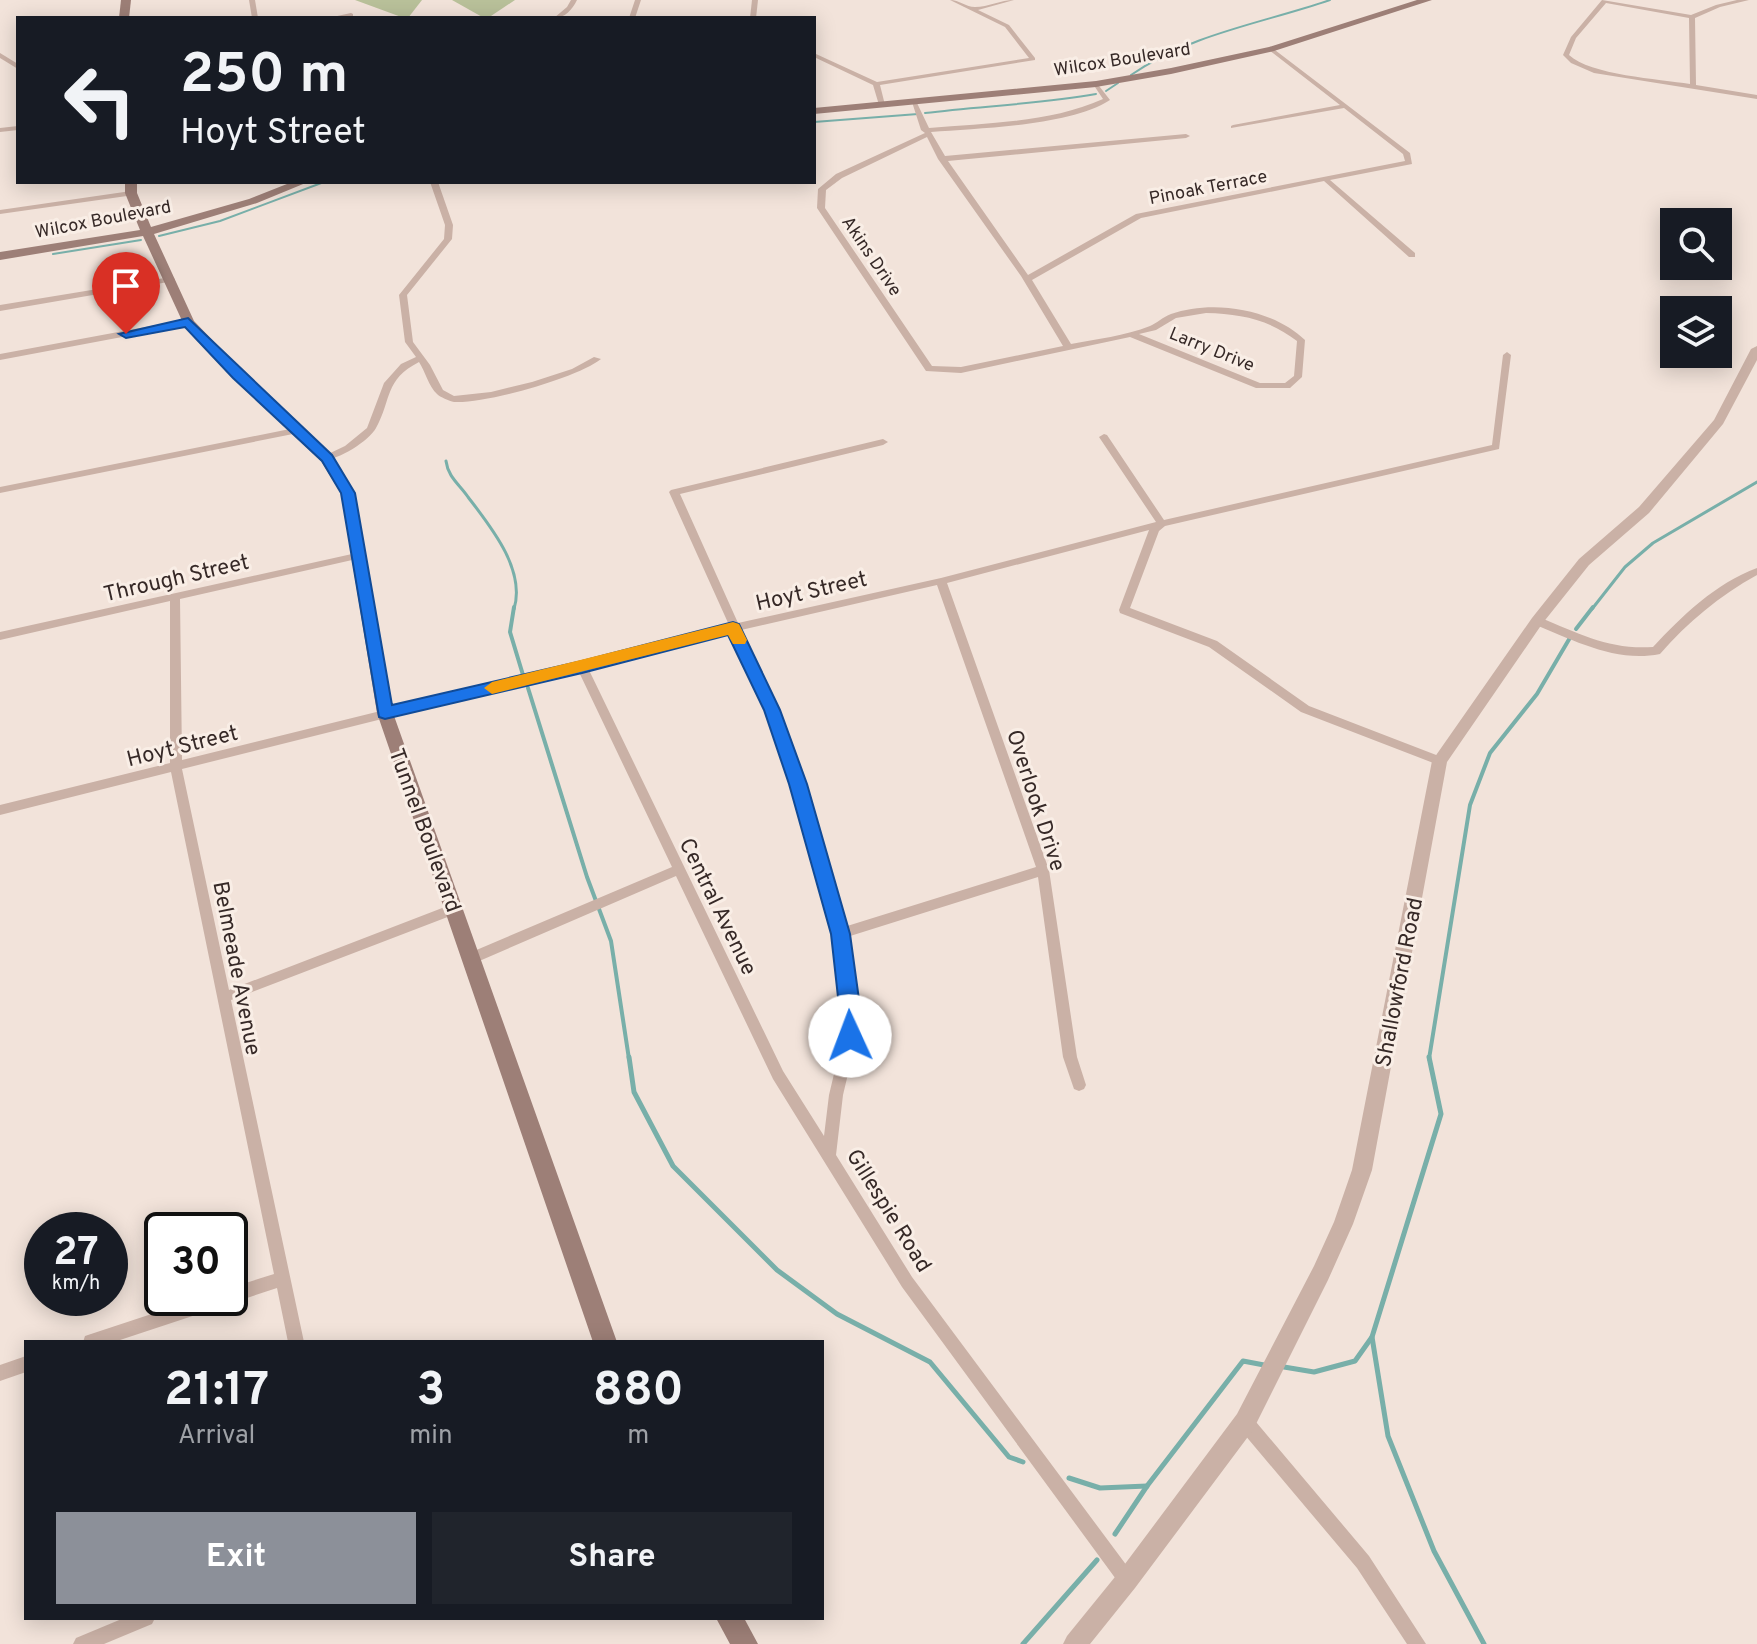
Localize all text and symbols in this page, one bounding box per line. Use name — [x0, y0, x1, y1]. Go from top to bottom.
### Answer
street label: Wilcox Boulevard — [1052, 38, 1192, 83]
text: 250 m — [180, 42, 348, 112]
icon: left — [48, 48, 152, 152]
text: Hoyt Street — [180, 111, 366, 157]
street label: Pinoak Terrace — [1147, 166, 1269, 211]
street label: Wilcox Boulevard — [33, 196, 173, 245]
map controls — [1660, 208, 1732, 368]
button: search — [1660, 208, 1732, 280]
street label: Akins Drive — [836, 212, 906, 301]
pin — [92, 252, 160, 334]
icon: arrive — [104, 264, 148, 308]
button: layers — [1660, 296, 1732, 368]
street label: Larry Drive — [1165, 323, 1258, 378]
street label: Through Street — [101, 550, 252, 609]
street label: Hoyt Street — [753, 567, 870, 618]
street label: Hoyt Street — [124, 721, 241, 774]
street label: Overlook Drive — [999, 727, 1070, 875]
street label: Tunnel Boulevard — [382, 745, 466, 916]
street label: Central Avenue — [672, 834, 762, 980]
street label: Belmeade Avenue — [205, 879, 266, 1058]
street label: Shallowford Road — [1371, 895, 1430, 1069]
position arrow — [808, 994, 892, 1078]
street label: Gillespie Road — [839, 1145, 936, 1278]
speed limit sign: 30 — [144, 1212, 248, 1316]
text: 27 — [53, 1229, 99, 1279]
text: km/h — [52, 1271, 100, 1297]
text: 21:17 — [164, 1362, 269, 1422]
text: 3 — [417, 1362, 445, 1422]
text: 880 — [593, 1362, 684, 1422]
text: Arrival — [178, 1420, 255, 1453]
text: min — [409, 1420, 453, 1453]
text: m — [627, 1420, 649, 1453]
button: Exit — [56, 1512, 416, 1604]
button: Share — [432, 1512, 792, 1604]

